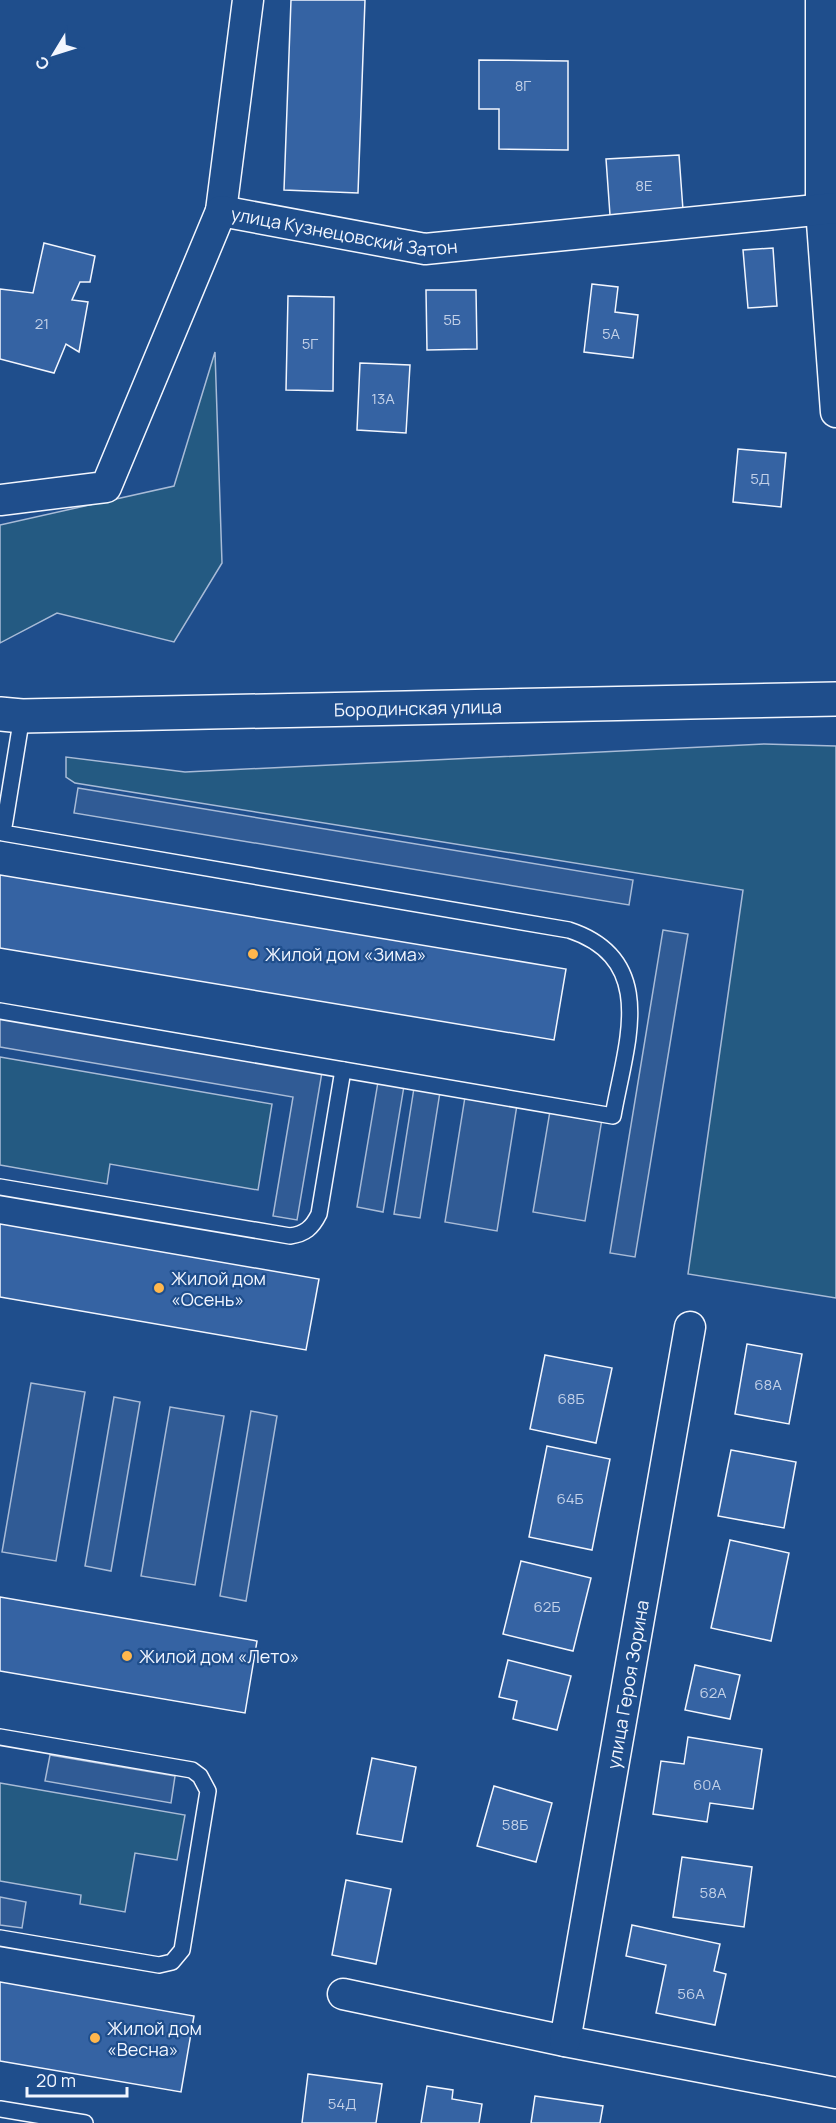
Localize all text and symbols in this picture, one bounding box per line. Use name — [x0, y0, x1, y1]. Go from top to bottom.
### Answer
north arrow — [24, 24, 84, 84]
text: С — [30, 52, 54, 75]
house number: 8Г — [515, 75, 531, 96]
house number: 8Е — [635, 175, 653, 196]
street label: улица Кузнецовский Затон — [229, 201, 459, 261]
house number: 5Б — [443, 309, 461, 330]
house number: 21 — [35, 313, 49, 334]
house number: 5А — [602, 323, 621, 344]
house number: 5Г — [302, 333, 318, 354]
house number: 13А — [371, 388, 395, 409]
house number: 5Д — [750, 468, 770, 489]
street label: Бородинская улица — [334, 694, 502, 721]
place label: Жилой дом «Зима» — [265, 942, 426, 966]
marker: Жилой дом «Зима» — [246, 947, 260, 961]
place label: Жилой дом «Осень» — [171, 1266, 266, 1311]
marker: Жилой дом «Осень» — [152, 1281, 166, 1295]
house number: 68А — [754, 1374, 782, 1395]
house number: 68Б — [557, 1388, 585, 1409]
house number: 64Б — [556, 1488, 584, 1509]
house number: 62Б — [534, 1596, 560, 1617]
street label: улица Героя Зорина — [601, 1598, 654, 1771]
place label: Жилой дом «Лето» — [139, 1644, 299, 1668]
marker: Жилой дом «Лето» — [120, 1649, 134, 1663]
house number: 62А — [699, 1682, 727, 1703]
house number: 60А — [693, 1774, 721, 1795]
house number: 58Б — [502, 1814, 528, 1835]
house number: 58А — [700, 1882, 727, 1903]
house number: 56А — [677, 1983, 705, 2004]
place label: Жилой дом «Весна» — [107, 2016, 202, 2061]
marker: Жилой дом «Весна» — [88, 2031, 102, 2045]
scale bar — [27, 2060, 128, 2098]
text: 20 m — [36, 2068, 76, 2092]
house number: 54Д — [328, 2093, 356, 2114]

